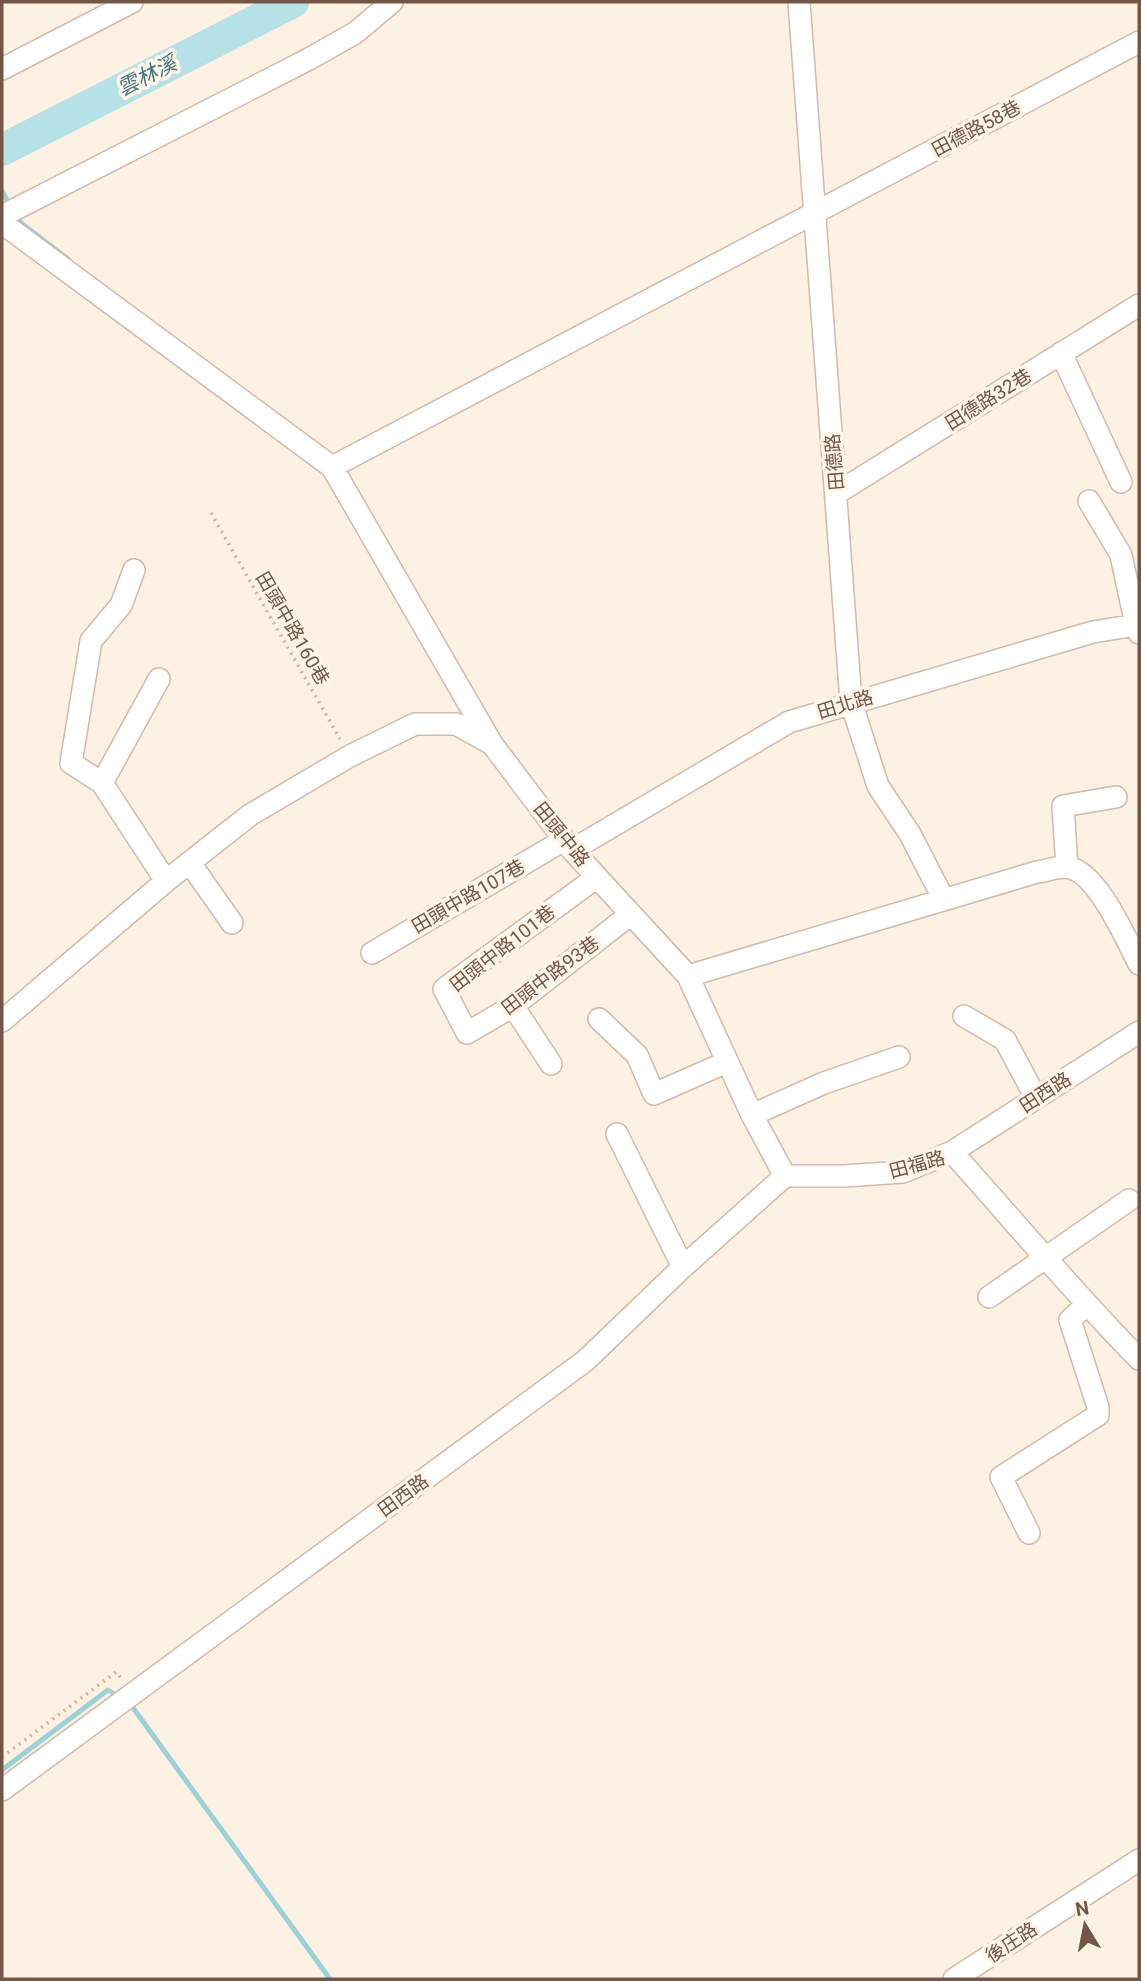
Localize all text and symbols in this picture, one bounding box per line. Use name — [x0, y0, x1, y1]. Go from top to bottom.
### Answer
water label: 雲林溪 — [113, 50, 183, 101]
street label: 田德路58巷 — [928, 95, 1025, 161]
street label: 田德路32巷 — [941, 364, 1036, 435]
street label: 田德路 — [821, 433, 848, 491]
street label: 田頭中路160巷 — [251, 567, 334, 689]
street label: 田北路 — [815, 685, 876, 724]
street label: 田頭中路 — [529, 798, 594, 871]
street label: 田頭中路107巷 — [407, 855, 529, 938]
street label: 田頭中路101巷 — [445, 900, 559, 997]
street label: 田頭中路93巷 — [497, 931, 604, 1020]
street label: 田西路 — [1015, 1067, 1075, 1118]
street label: 田福路 — [887, 1146, 948, 1183]
street label: 田西路 — [373, 1469, 433, 1521]
north arrow — [1050, 1890, 1120, 1960]
text: N — [1074, 1896, 1091, 1921]
street label: 後庄路 — [981, 1917, 1041, 1968]

